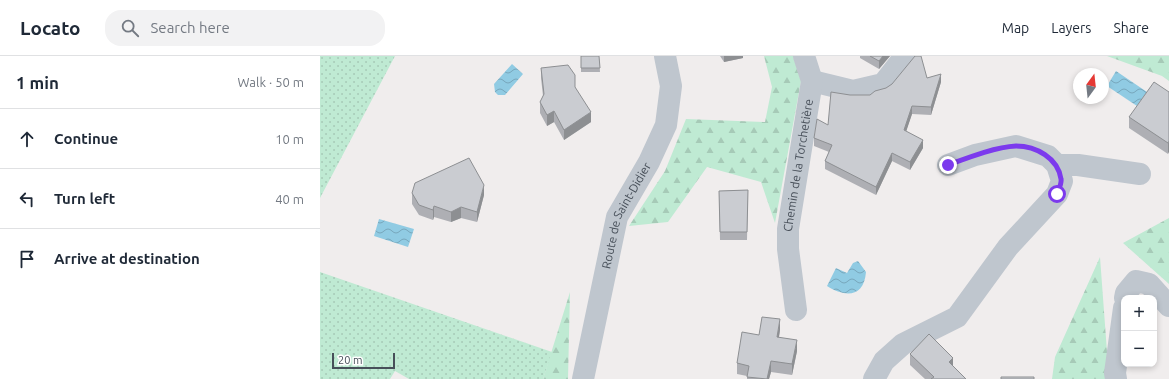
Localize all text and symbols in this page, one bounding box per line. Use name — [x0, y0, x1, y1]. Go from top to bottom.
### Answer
search box — [105, 10, 385, 46]
text: Locato — [20, 17, 81, 39]
icon: search — [119, 17, 141, 39]
text: Search here — [151, 19, 230, 36]
text: Map — [1002, 20, 1029, 36]
text: Layers — [1051, 20, 1091, 36]
text: Share — [1113, 20, 1149, 36]
north arrow — [1073, 68, 1109, 104]
text: 1 min — [16, 73, 59, 92]
text: Walk · 50 m — [238, 75, 304, 89]
street label: Chemin de la Torchetière — [781, 98, 815, 233]
icon: ahead — [16, 128, 38, 150]
text: Continue — [54, 130, 118, 147]
text: 10 m — [275, 132, 304, 146]
route end — [939, 156, 957, 174]
street label: Route de Saint-Didier — [599, 160, 653, 270]
route start — [1048, 185, 1066, 203]
icon: left — [16, 188, 38, 210]
text: Turn left — [54, 190, 115, 207]
text: 40 m — [275, 192, 304, 206]
icon: arrive — [16, 248, 38, 270]
text: Arrive at destination — [54, 250, 200, 267]
map controls — [1121, 295, 1157, 367]
button: + — [1121, 295, 1157, 331]
button: − — [1121, 331, 1157, 367]
scale bar — [332, 351, 395, 370]
text: 20 m — [338, 354, 362, 366]

